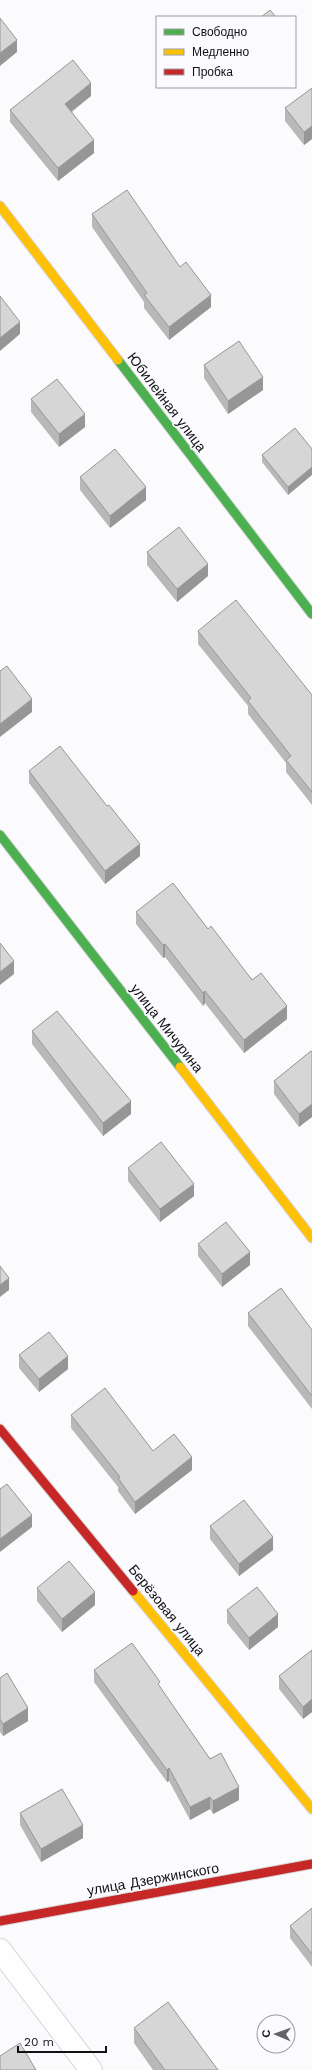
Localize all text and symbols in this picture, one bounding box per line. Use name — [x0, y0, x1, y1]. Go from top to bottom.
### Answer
legend — [156, 16, 296, 88]
text: Свободно — [192, 25, 247, 39]
text: Медленно — [192, 45, 249, 59]
text: Пробка — [192, 65, 233, 79]
street label: Юбилейная улица — [124, 349, 210, 455]
street label: улица Мичурина — [127, 981, 207, 1076]
street label: Берёзовая улица — [125, 1561, 209, 1659]
street label: улица Дзержинского — [86, 1859, 220, 1898]
north arrow — [256, 2014, 296, 2054]
scale bar — [18, 2028, 106, 2054]
text: С — [260, 2029, 273, 2038]
text: 20 m — [24, 2035, 54, 2049]

